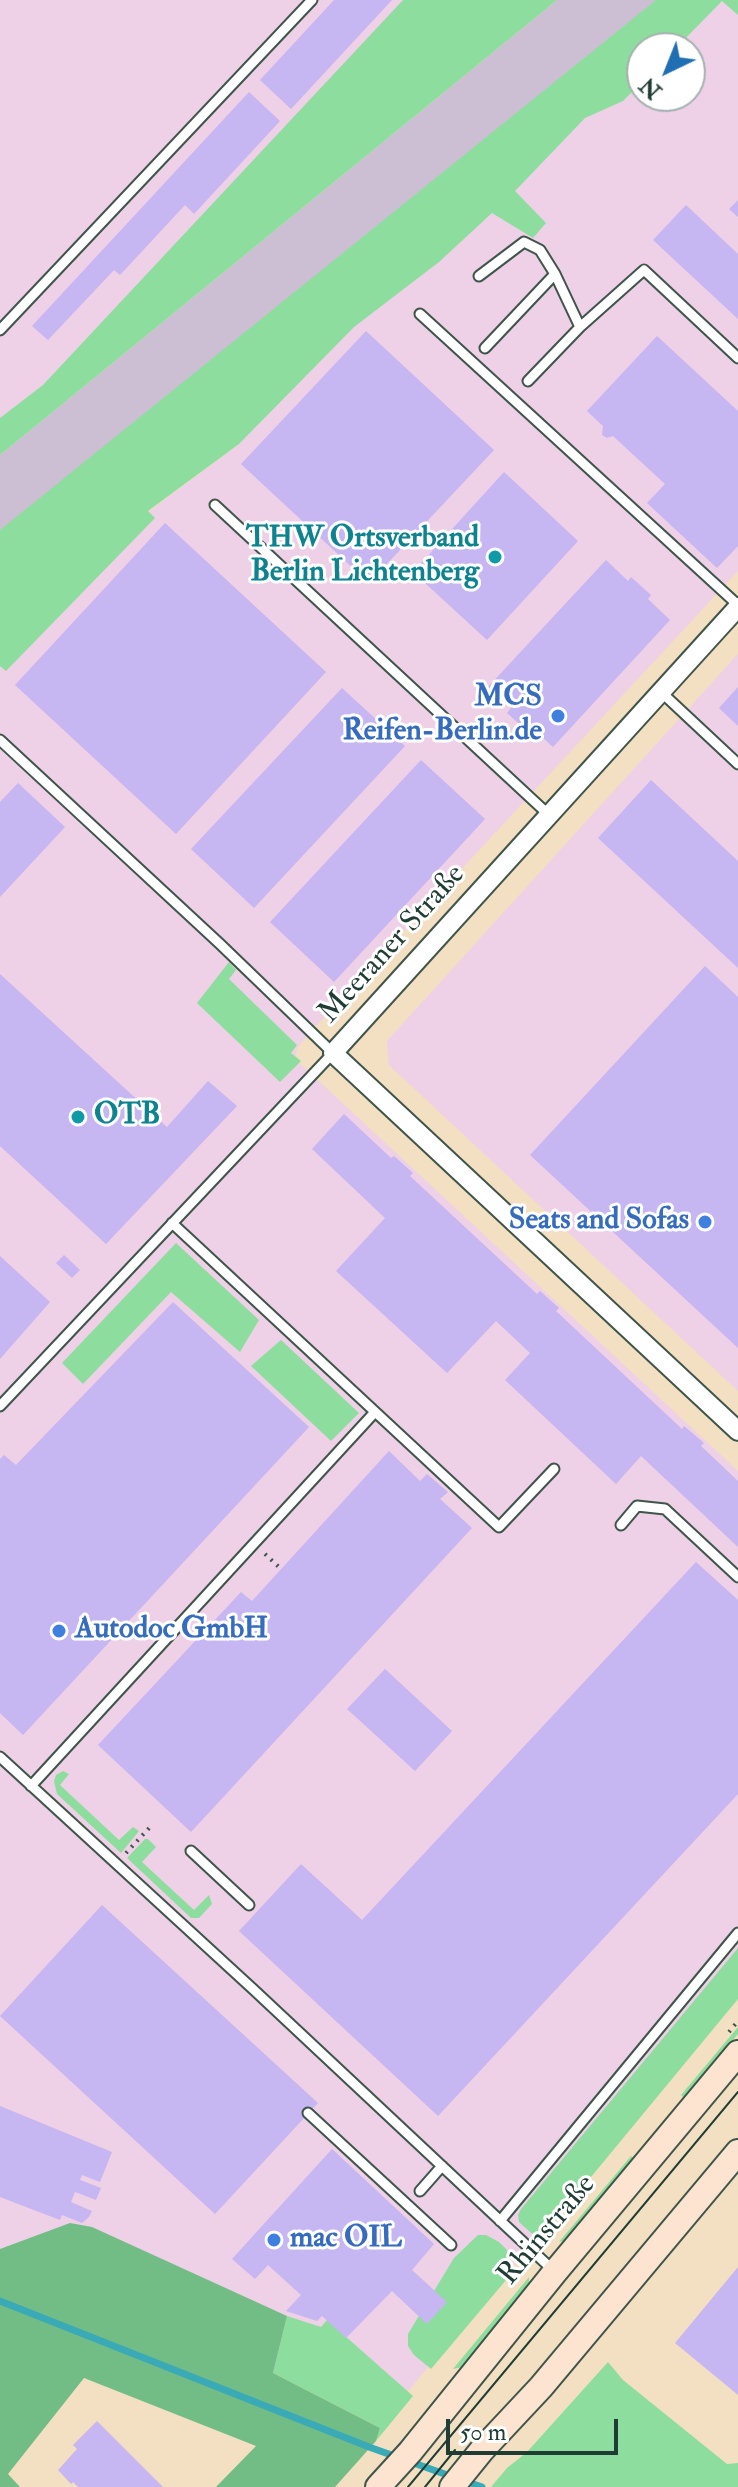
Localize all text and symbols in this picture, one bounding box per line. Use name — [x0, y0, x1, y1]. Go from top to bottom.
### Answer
north arrow — [626, 32, 706, 112]
text: N — [634, 71, 668, 105]
place label: THW Ortsverband Berlin Lichtenberg — [246, 522, 479, 592]
marker: THW Ortsverband Berlin Lichtenberg — [486, 548, 504, 566]
place label: MCS Reifen-Berlin.de — [342, 681, 542, 752]
marker: MCS Reifen-Berlin.de — [549, 707, 567, 725]
street label: Meeraner Straße — [312, 858, 474, 1032]
place label: OTB — [94, 1099, 160, 1135]
marker: OTB — [69, 1108, 87, 1126]
place label: Seats and Sofas — [509, 1204, 689, 1240]
marker: Seats and Sofas — [696, 1213, 714, 1231]
place label: Autodoc GmbH — [75, 1613, 268, 1649]
marker: Autodoc GmbH — [50, 1622, 68, 1640]
street label: Rhinstraße — [491, 2169, 605, 2293]
place label: mac OIL — [290, 2222, 402, 2258]
marker: mac OIL — [265, 2231, 283, 2249]
scale bar — [450, 2403, 622, 2453]
text: 50 m — [460, 2417, 506, 2448]

